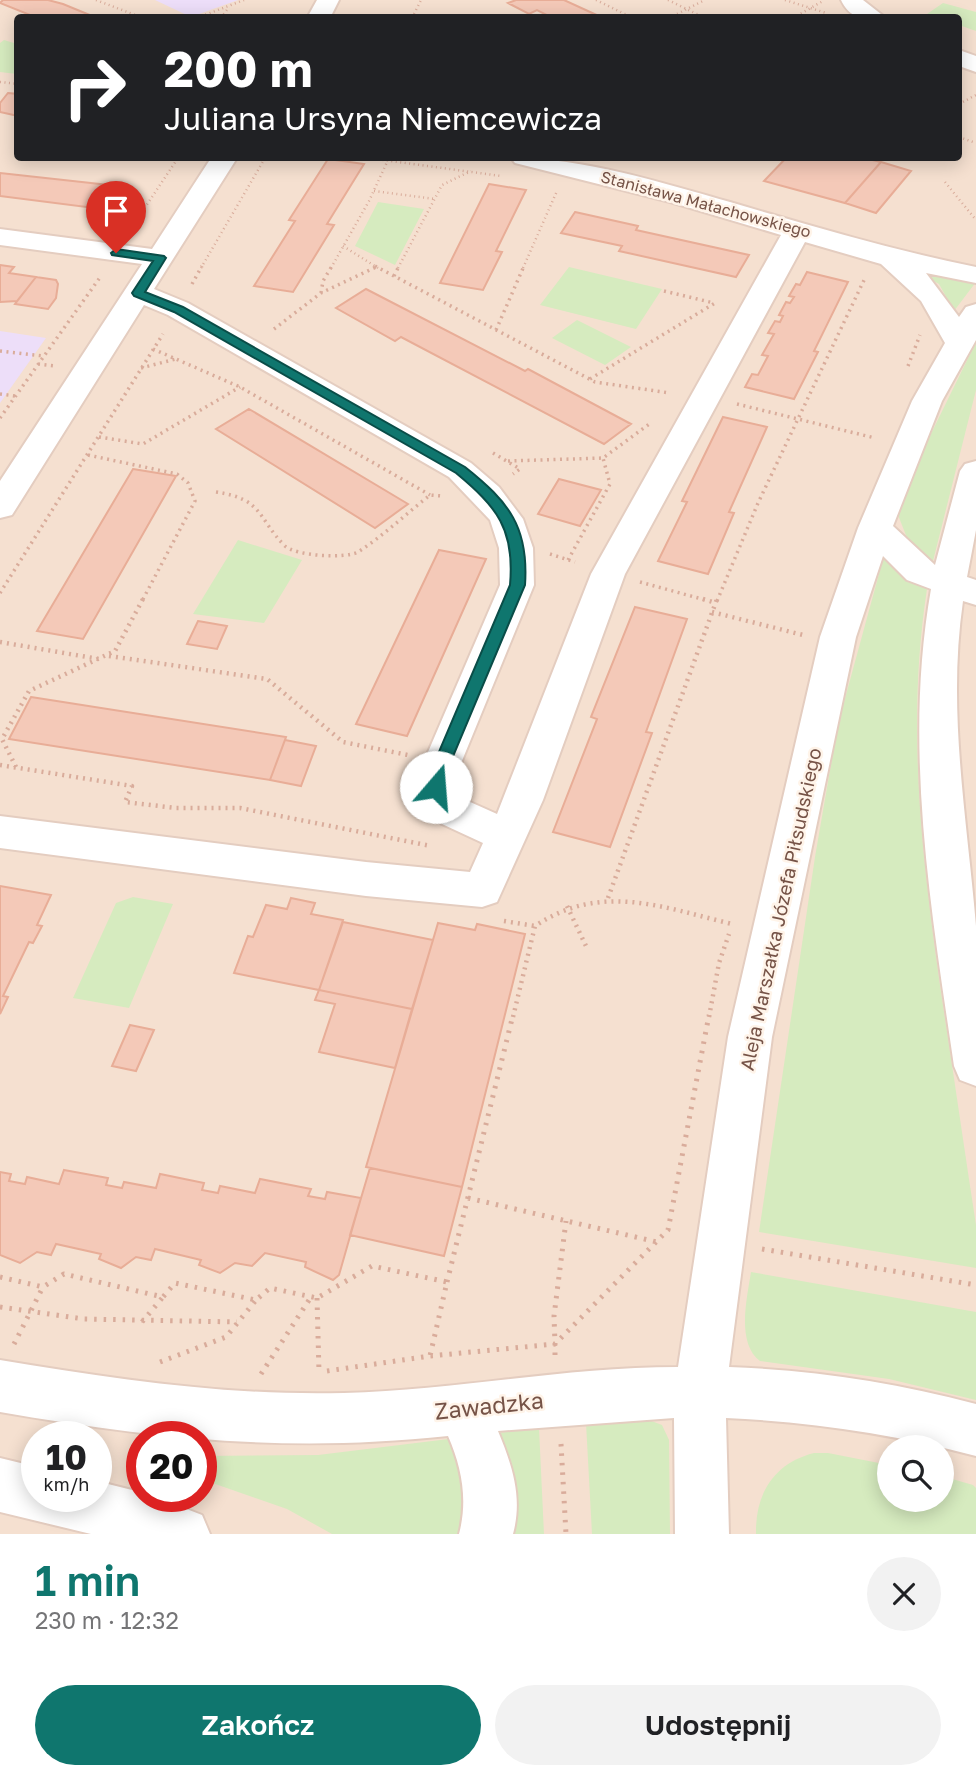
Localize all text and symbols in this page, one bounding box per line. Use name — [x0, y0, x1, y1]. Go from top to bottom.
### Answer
text: 200 m — [164, 39, 313, 98]
icon: right — [49, 42, 140, 133]
text: Juliana Ursyna Niemcewicza — [164, 99, 602, 137]
street label: Stanisława Małachowskiego — [599, 166, 813, 242]
pin — [86, 181, 146, 253]
icon: arrive — [97, 192, 135, 230]
street label: Aleja Marszałka Józefa Piłsudskiego — [735, 746, 825, 1072]
position arrow — [399, 750, 473, 824]
street label: Zawadzka — [433, 1385, 545, 1425]
speed limit sign: 20 — [126, 1421, 217, 1512]
map controls — [877, 1435, 954, 1512]
button: search — [877, 1435, 954, 1512]
text: 10 — [46, 1436, 87, 1478]
text: km/h — [44, 1473, 89, 1495]
text: 1 min — [35, 1555, 140, 1605]
button: close — [867, 1557, 941, 1631]
text: 230 m · 12:32 — [35, 1606, 179, 1634]
button: Zakończ — [35, 1685, 481, 1765]
button: Udostępnij — [495, 1685, 941, 1765]

